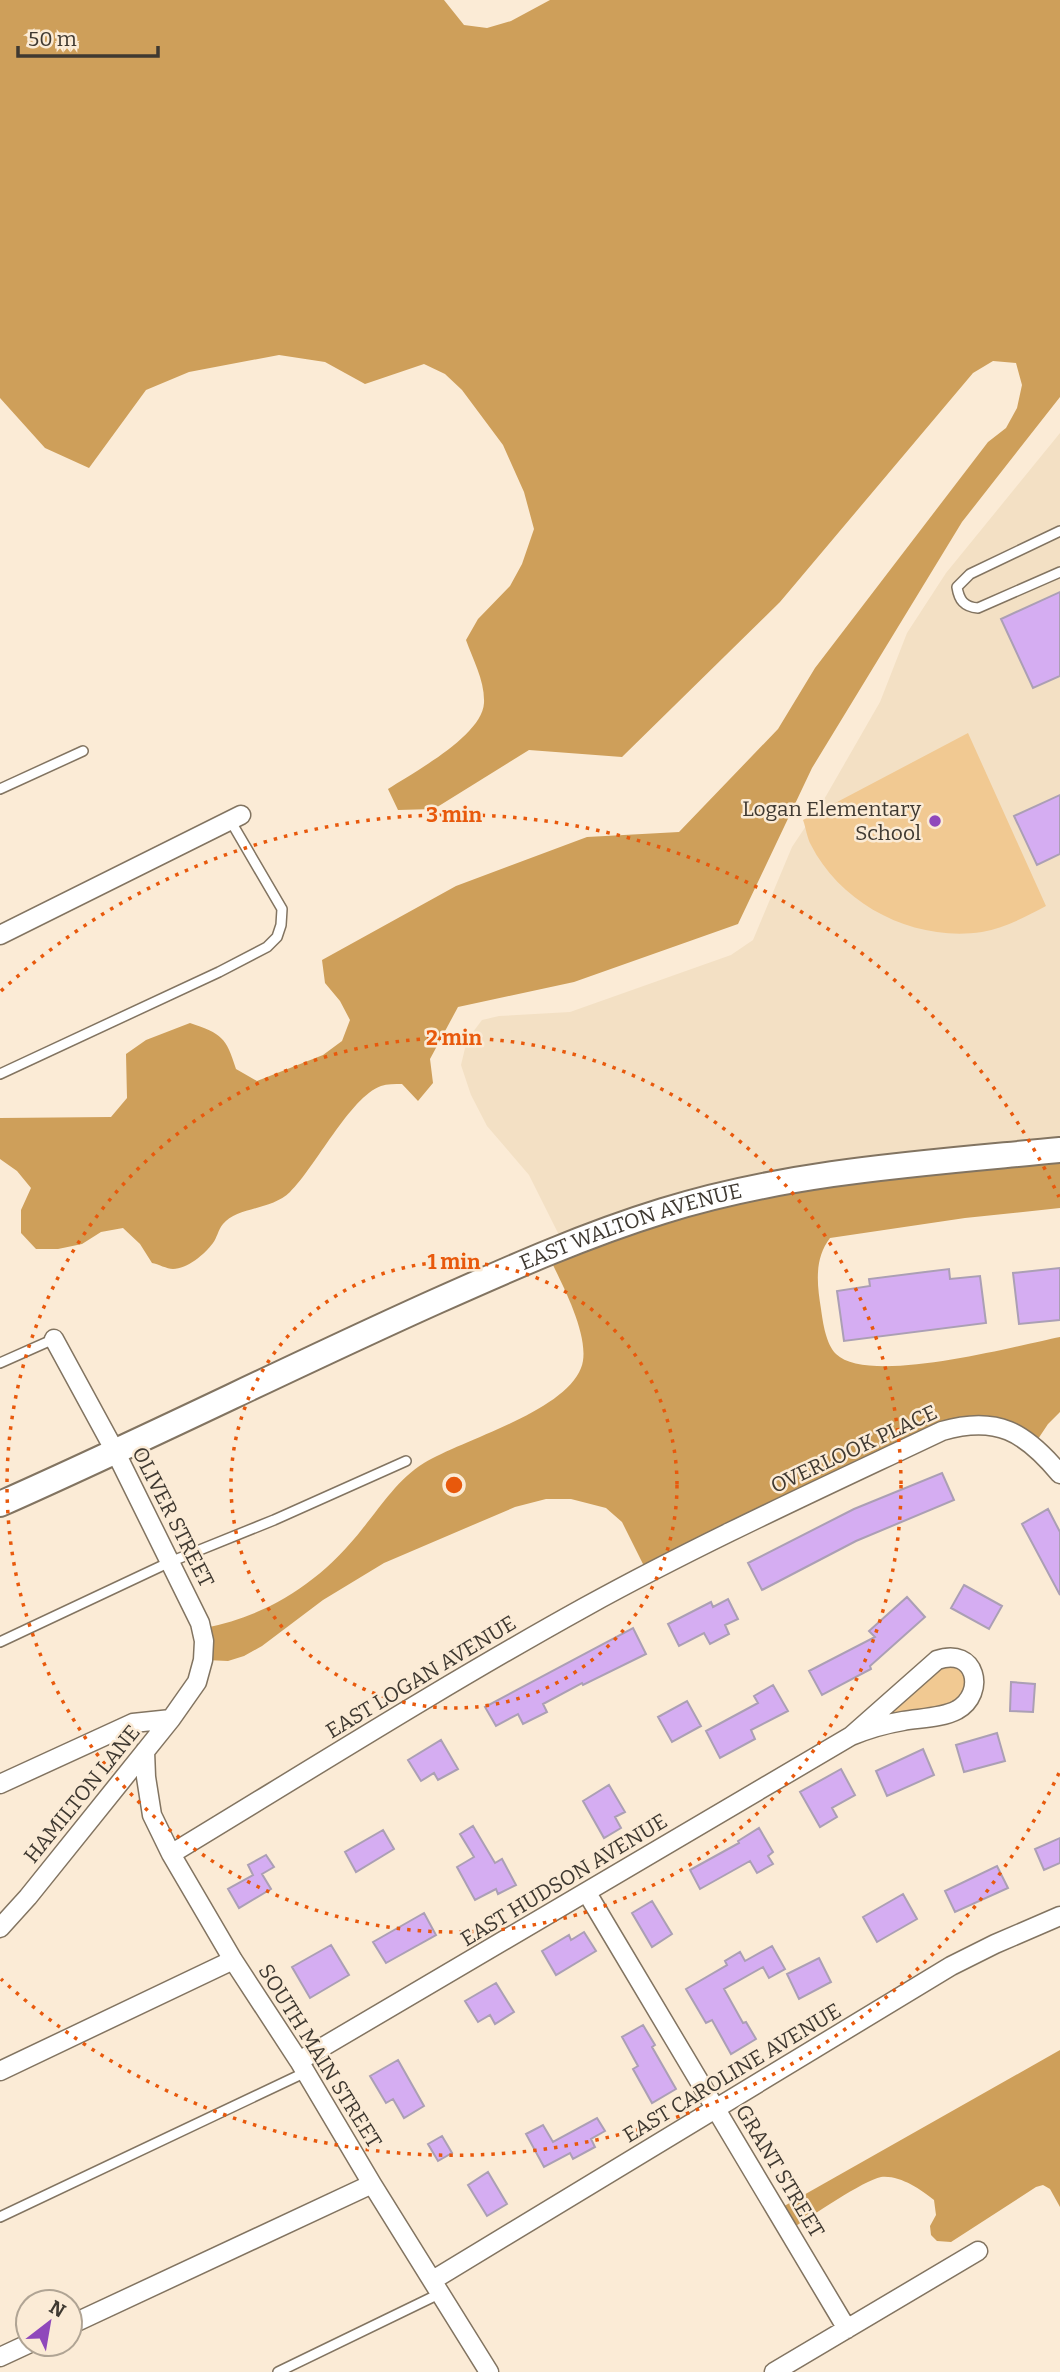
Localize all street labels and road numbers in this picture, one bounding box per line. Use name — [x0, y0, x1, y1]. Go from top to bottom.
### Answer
street label: EAST WALTON AVENUE — [516, 1178, 744, 1276]
street label: OVERLOOK PLACE — [767, 1399, 941, 1499]
street label: OLIVER STREET — [126, 1442, 220, 1592]
street label: EAST LOGAN AVENUE — [321, 1610, 521, 1744]
street label: HAMILTON LANE — [18, 1720, 146, 1868]
street label: EAST HUDSON AVENUE — [456, 1808, 672, 1952]
street label: SOUTH MAIN STREET — [253, 1959, 387, 2153]
street label: EAST CAROLINE AVENUE — [618, 1998, 846, 2148]
street label: GRANT STREET — [730, 2100, 830, 2242]

